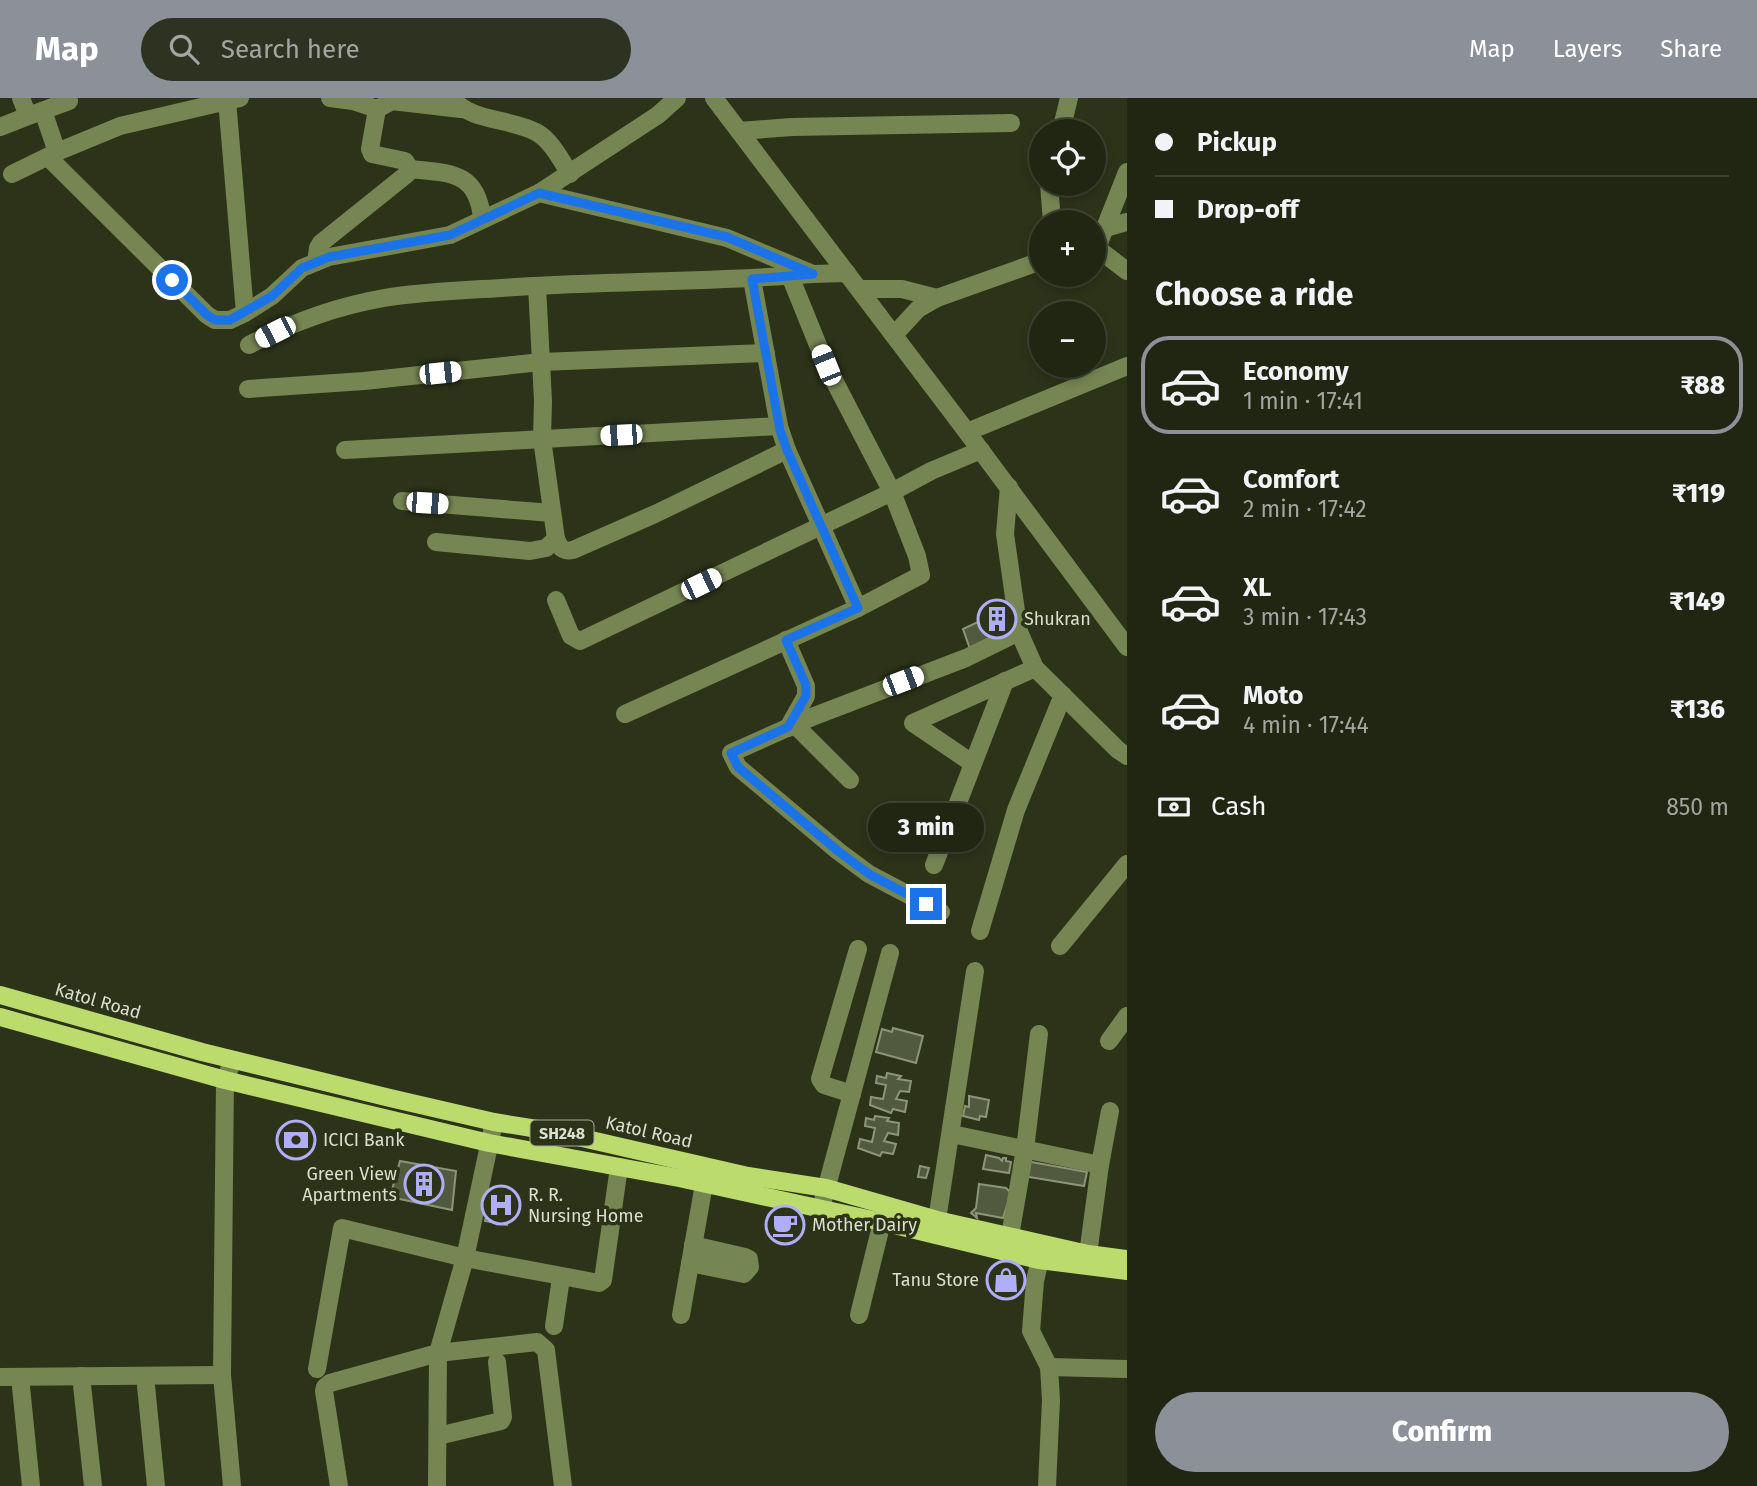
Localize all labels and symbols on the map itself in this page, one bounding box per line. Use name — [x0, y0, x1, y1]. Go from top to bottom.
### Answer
route start — [156, 264, 188, 296]
car — [252, 313, 299, 351]
car — [809, 342, 844, 388]
car — [419, 360, 462, 386]
car — [600, 423, 643, 447]
car — [406, 491, 449, 515]
car — [678, 565, 725, 603]
building icon: Shukran — [976, 598, 1018, 640]
place label: Shukran — [1024, 608, 1091, 630]
car — [880, 664, 927, 698]
callout: 3 min — [868, 802, 984, 852]
route end — [910, 888, 942, 920]
street label: Katol Road — [52, 978, 144, 1024]
street label: Katol Road — [603, 1111, 695, 1153]
bank icon: ICICI Bank — [275, 1119, 317, 1161]
road number: SH248 — [530, 1121, 594, 1146]
place label: ICICI Bank — [323, 1129, 405, 1151]
place label: Green View Apartments — [302, 1163, 397, 1206]
building icon: Green View Apartments — [403, 1163, 445, 1205]
hospital icon: R. R. Nursing Home — [480, 1184, 522, 1226]
place label: R. R. Nursing Home — [528, 1184, 644, 1227]
cafe icon: Mother Dairy — [764, 1204, 806, 1246]
place label: Mother Dairy — [812, 1214, 917, 1236]
shop icon: Tanu Store — [985, 1259, 1027, 1301]
place label: Tanu Store — [892, 1269, 979, 1291]

